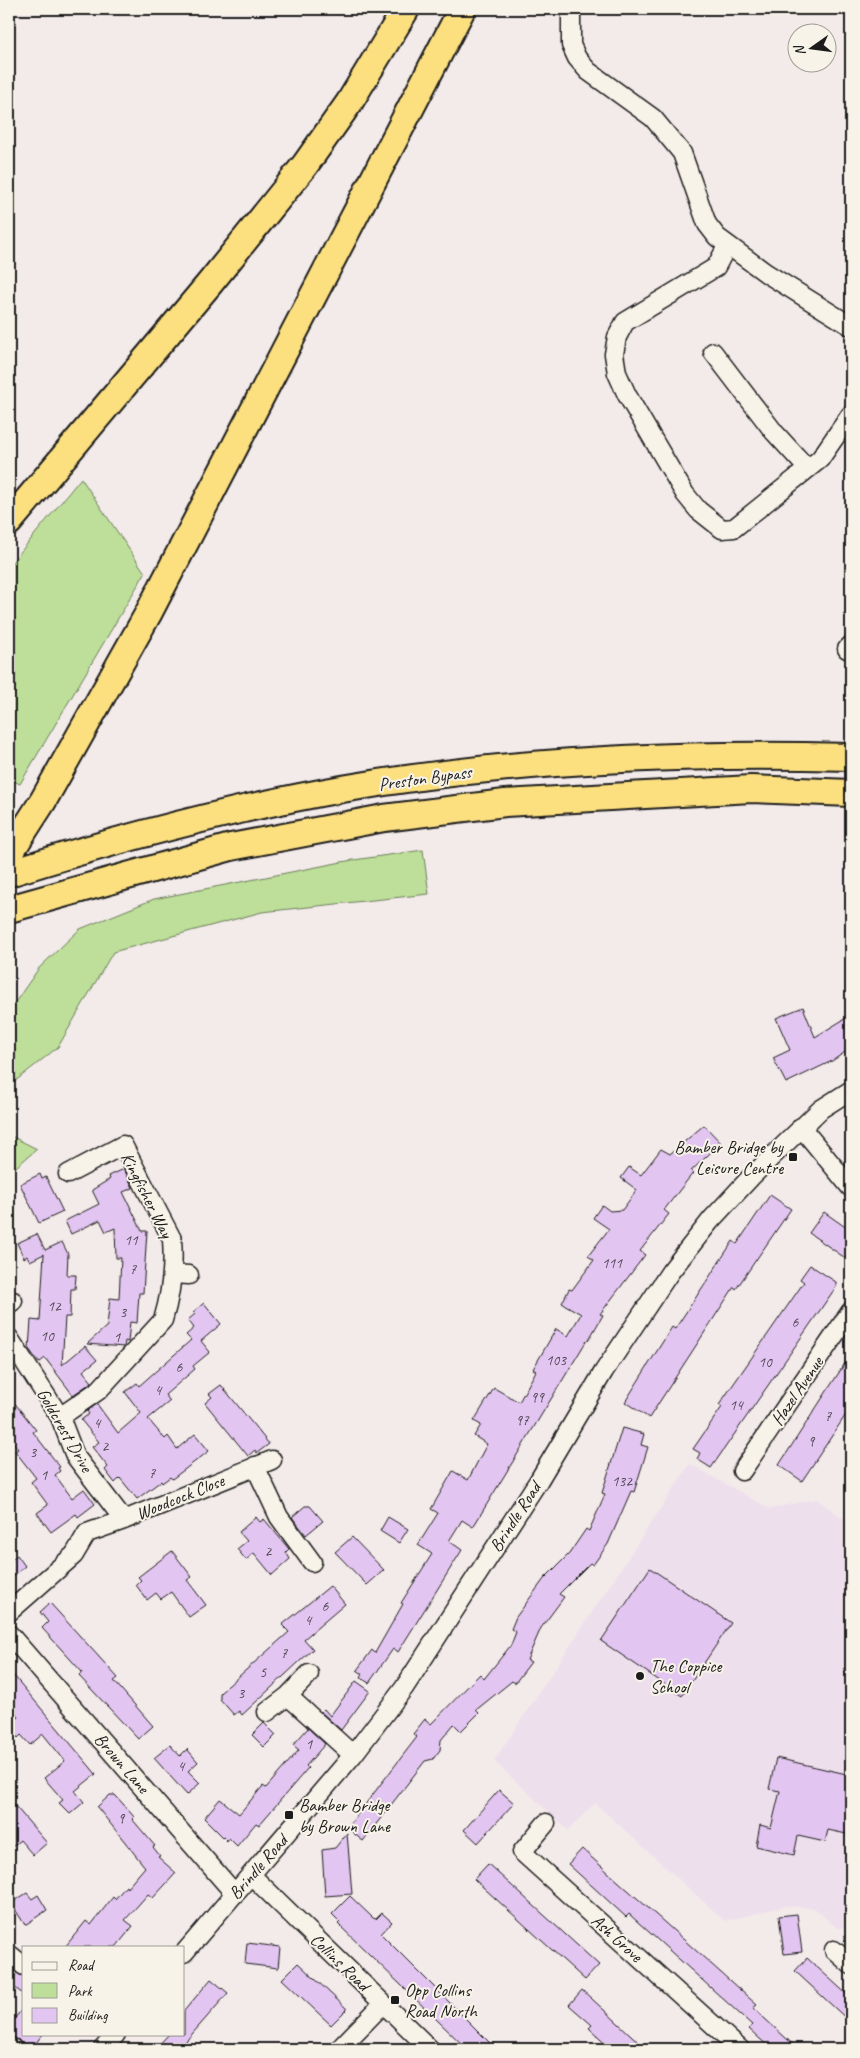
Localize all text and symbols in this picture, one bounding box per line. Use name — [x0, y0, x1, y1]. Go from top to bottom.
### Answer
north arrow — [788, 22, 838, 72]
text: N — [790, 43, 809, 57]
street label: Preston Bypass — [377, 760, 475, 795]
place label: Bamber Bridge by Leisure Centre — [674, 1136, 785, 1179]
street label: Kingfisher Way — [116, 1149, 179, 1243]
marker: Bamber Bridge by Leisure Centre — [787, 1151, 799, 1163]
house number: 11 — [124, 1231, 139, 1250]
house number: 111 — [602, 1254, 623, 1273]
house number: 7 — [130, 1260, 138, 1279]
house number: 12 — [47, 1297, 62, 1316]
house number: 3 — [120, 1303, 128, 1322]
house number: 6 — [792, 1313, 800, 1332]
house number: 10 — [40, 1327, 55, 1346]
house number: 1 — [114, 1328, 122, 1347]
house number: 103 — [546, 1351, 567, 1370]
street label: Hazel Avenue — [766, 1351, 829, 1430]
house number: 10 — [758, 1353, 773, 1372]
house number: 6 — [176, 1358, 184, 1377]
house number: 4 — [155, 1381, 163, 1400]
street label: Goldcrest Drive — [32, 1384, 98, 1477]
house number: 99 — [530, 1388, 545, 1407]
house number: 14 — [729, 1396, 744, 1415]
house number: 7 — [825, 1407, 833, 1426]
house number: 97 — [515, 1411, 530, 1430]
house number: 4 — [94, 1414, 102, 1433]
house number: 9 — [808, 1432, 816, 1451]
house number: 2 — [102, 1437, 110, 1456]
house number: 3 — [30, 1443, 38, 1462]
house number: 7 — [149, 1464, 157, 1483]
house number: 1 — [41, 1466, 49, 1485]
street label: Woodcock Close — [133, 1469, 228, 1525]
house number: 132 — [612, 1472, 633, 1491]
street label: Brindle Road — [484, 1476, 547, 1556]
house number: 2 — [265, 1542, 273, 1561]
house number: 6 — [322, 1597, 330, 1616]
house number: 4 — [305, 1611, 313, 1630]
house number: 7 — [281, 1644, 289, 1663]
place label: The Coppice School — [650, 1655, 723, 1698]
house number: 5 — [260, 1663, 268, 1682]
marker: The Coppice School — [634, 1670, 646, 1682]
house number: 3 — [238, 1684, 246, 1703]
street label: Brown Lane — [90, 1728, 155, 1799]
house number: 1 — [306, 1735, 314, 1754]
house number: 4 — [178, 1757, 186, 1776]
place label: Bamber Bridge by Brown Lane — [299, 1794, 391, 1837]
house number: 9 — [118, 1809, 126, 1828]
marker: Bamber Bridge by Brown Lane — [283, 1809, 295, 1821]
street label: Brindle Road — [224, 1828, 294, 1904]
street label: Ash Grove — [587, 1909, 648, 1967]
street label: Collins Road — [306, 1928, 376, 1998]
legend — [22, 1946, 185, 2036]
text: Road — [68, 1956, 95, 1975]
place label: Opp Collins Road North — [405, 1979, 478, 2022]
text: Park — [68, 1982, 93, 2001]
marker: Opp Collins Road North — [389, 1994, 401, 2006]
text: Building — [68, 2006, 108, 2025]

